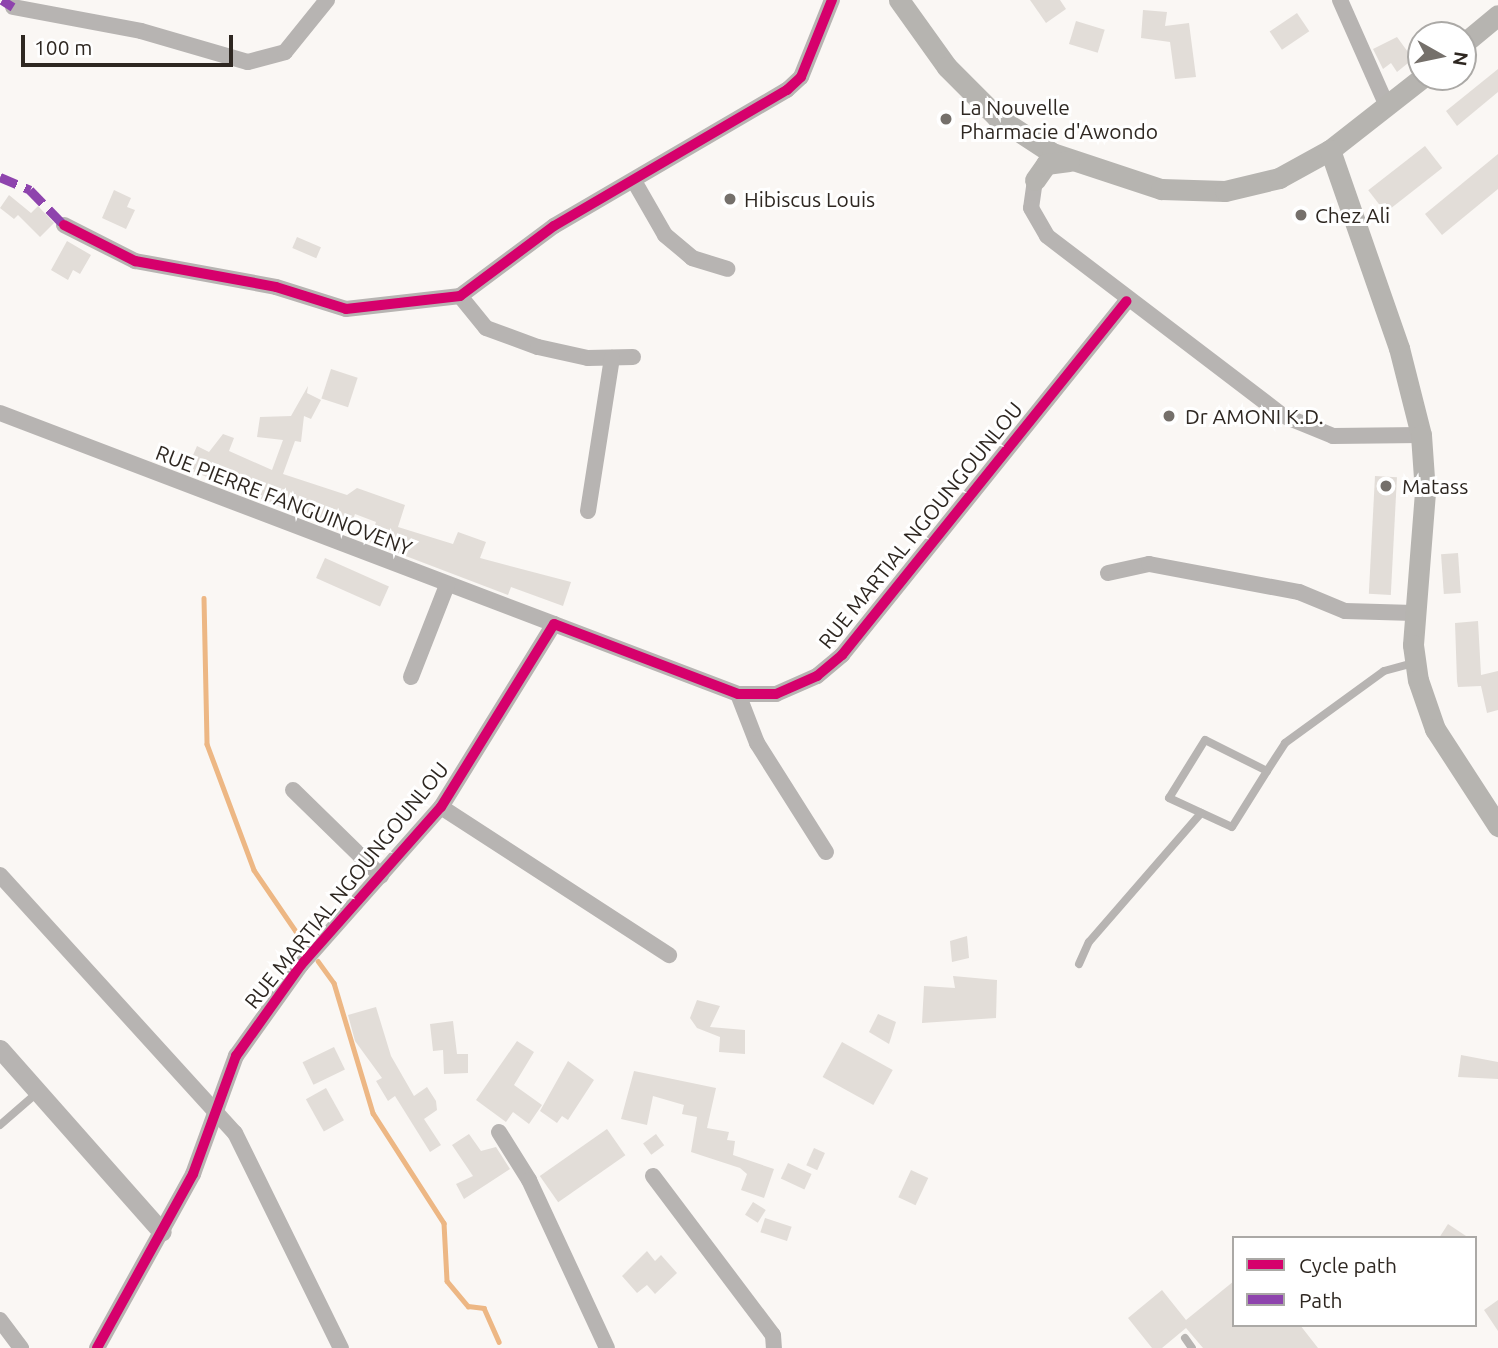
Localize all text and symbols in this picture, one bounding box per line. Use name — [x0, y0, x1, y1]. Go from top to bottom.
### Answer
scale bar — [24, 21, 236, 65]
north arrow — [1407, 21, 1477, 91]
text: 100 m — [34, 35, 92, 59]
text: N — [1449, 50, 1473, 68]
place label: La Nouvelle Pharmacie d'Awondo — [960, 94, 1158, 144]
marker: La Nouvelle Pharmacie d'Awondo — [938, 111, 954, 127]
place label: Hibiscus Louis — [744, 186, 875, 212]
marker: Hibiscus Louis — [722, 191, 738, 207]
place label: Chez Ali — [1315, 202, 1390, 228]
marker: Chez Ali — [1293, 207, 1309, 223]
street label: RUE MARTIAL NGOUNGOUNLOU — [813, 397, 1027, 653]
place label: Dr AMONI K.D. — [1185, 403, 1324, 429]
marker: Dr AMONI K.D. — [1159, 406, 1179, 426]
street label: RUE PIERRE FANGUINOVENY — [152, 439, 416, 561]
place label: Matass — [1402, 473, 1468, 499]
marker: Matass — [1376, 476, 1396, 496]
street label: RUE MARTIAL NGOUNGOUNLOU — [239, 757, 453, 1013]
legend — [1232, 1236, 1477, 1327]
text: Cycle path — [1299, 1253, 1397, 1277]
text: Path — [1299, 1288, 1342, 1312]

